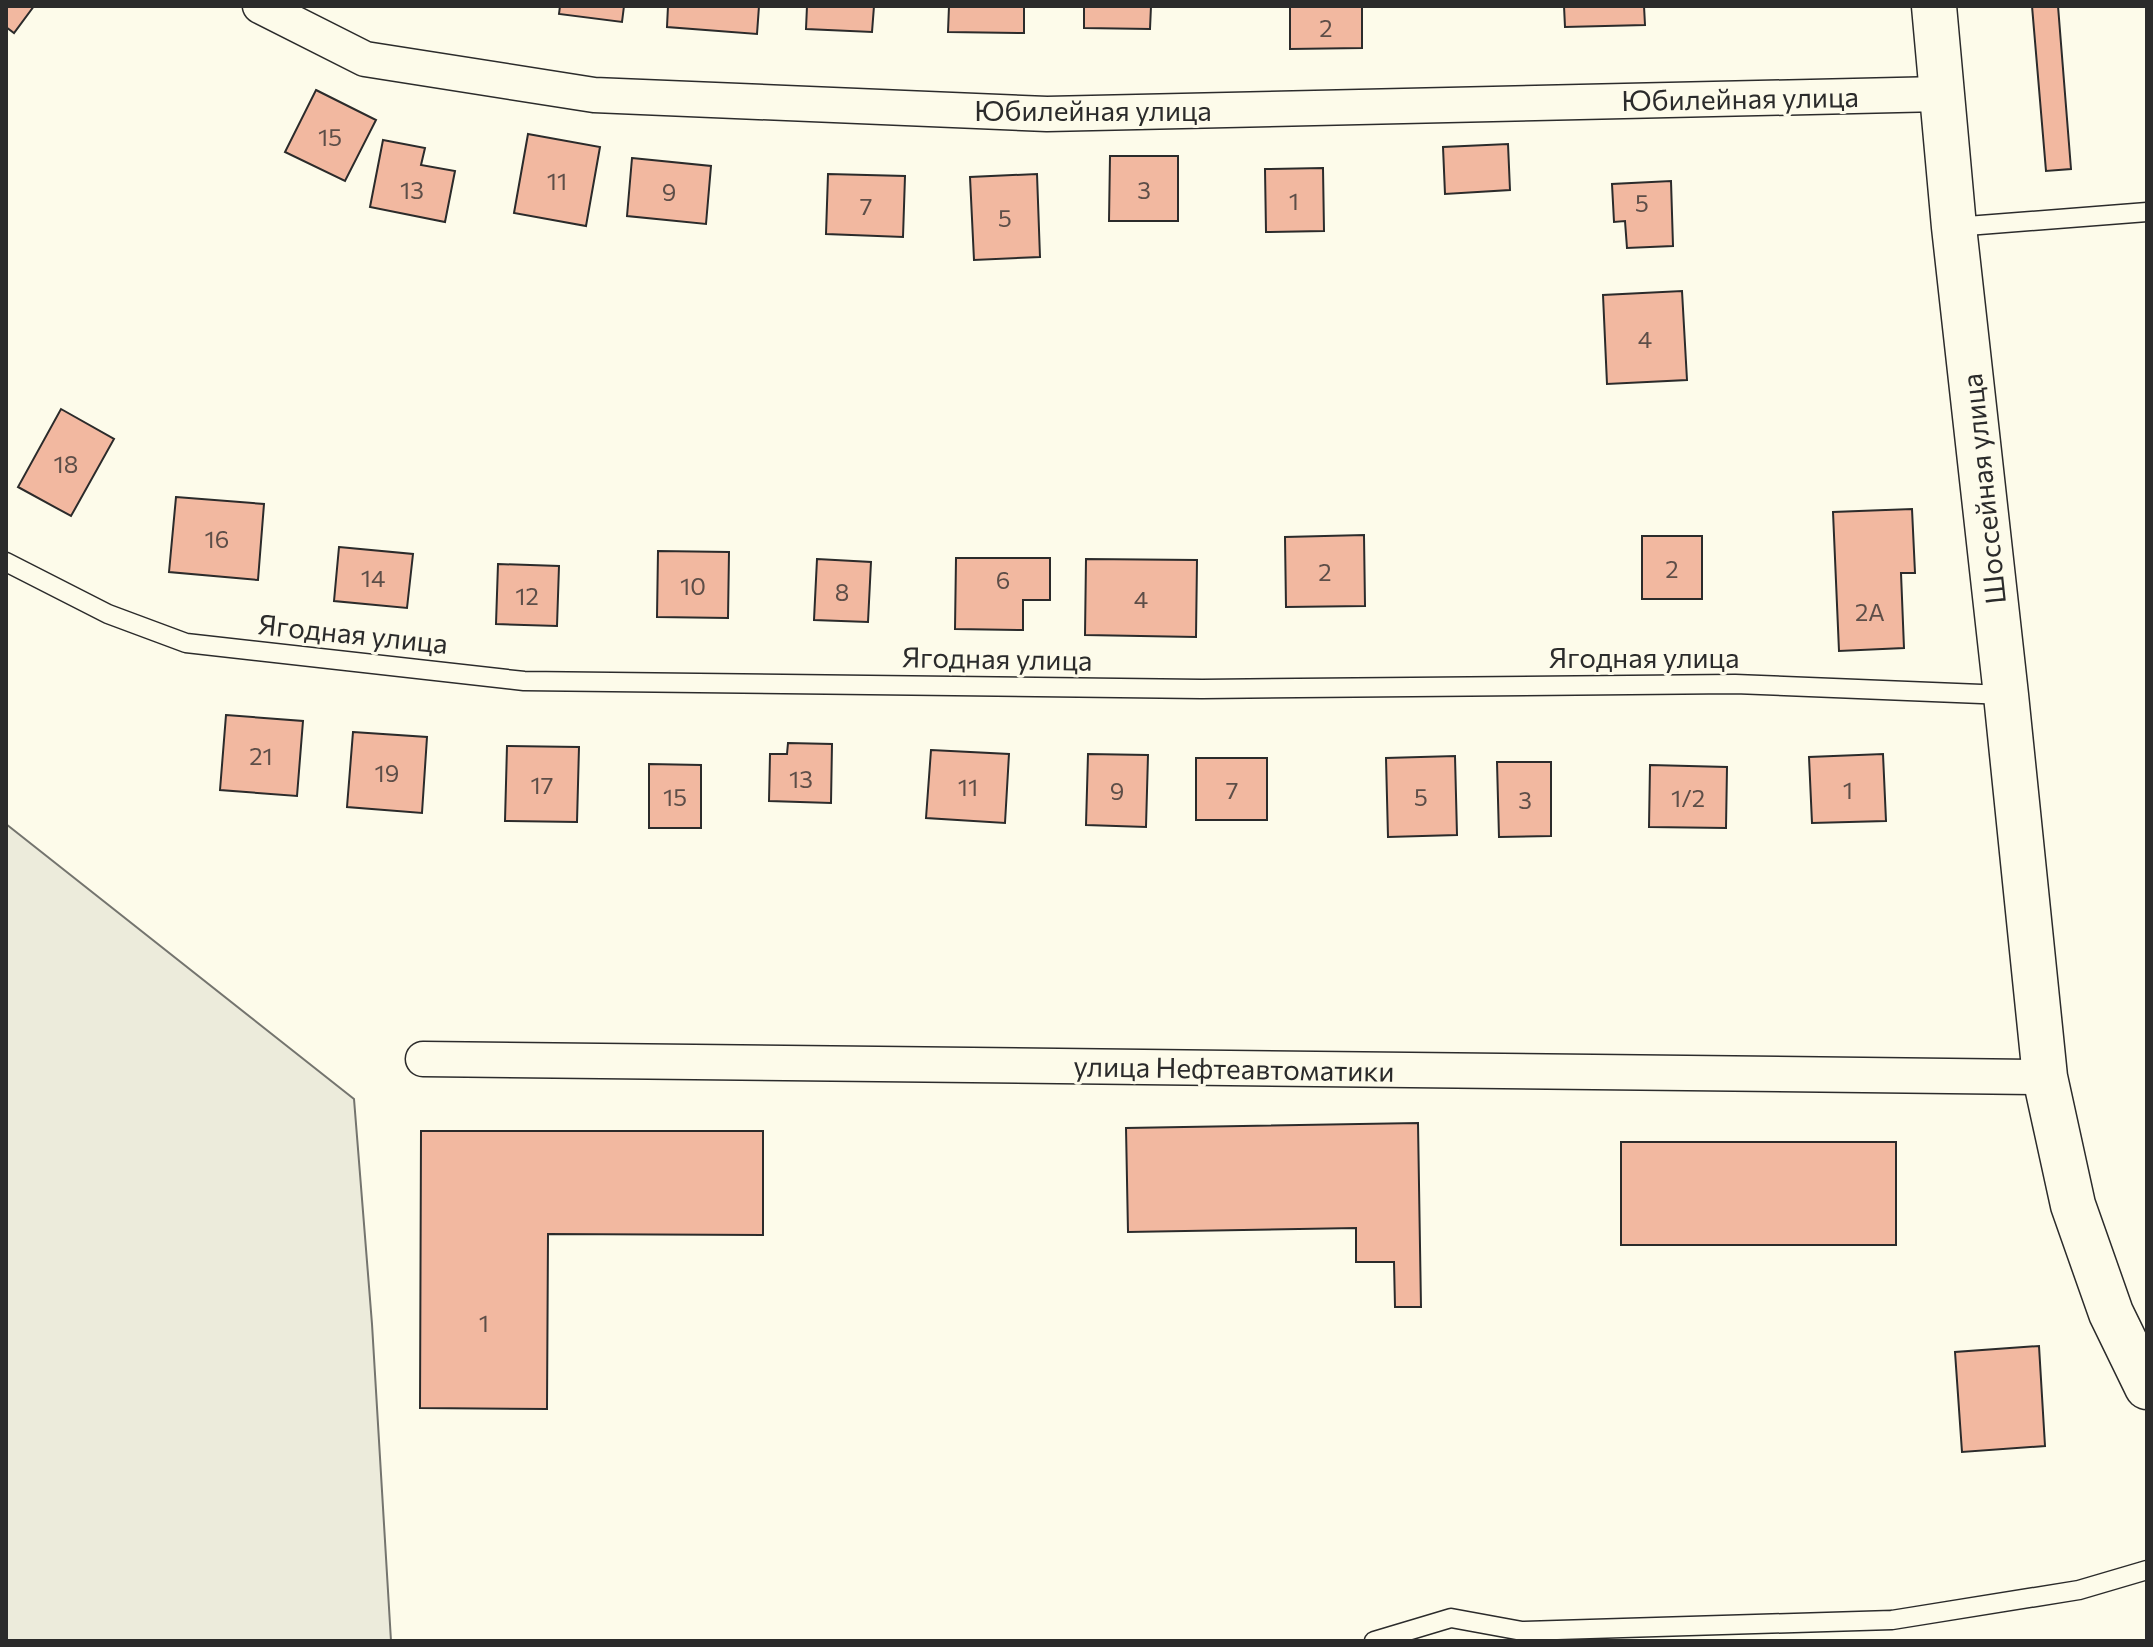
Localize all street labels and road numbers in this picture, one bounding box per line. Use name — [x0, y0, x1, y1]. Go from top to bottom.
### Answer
street label: Юбилейная улица — [1621, 79, 1859, 117]
street label: Юбилейная улица — [974, 93, 1212, 127]
street label: Шоссейная улица — [1954, 372, 2012, 606]
street label: Ягодная улица — [256, 606, 450, 660]
street label: Ягодная улица — [901, 639, 1093, 677]
street label: Ягодная улица — [1549, 640, 1739, 674]
street label: улица Нефтеавтоматики — [1073, 1048, 1395, 1088]

